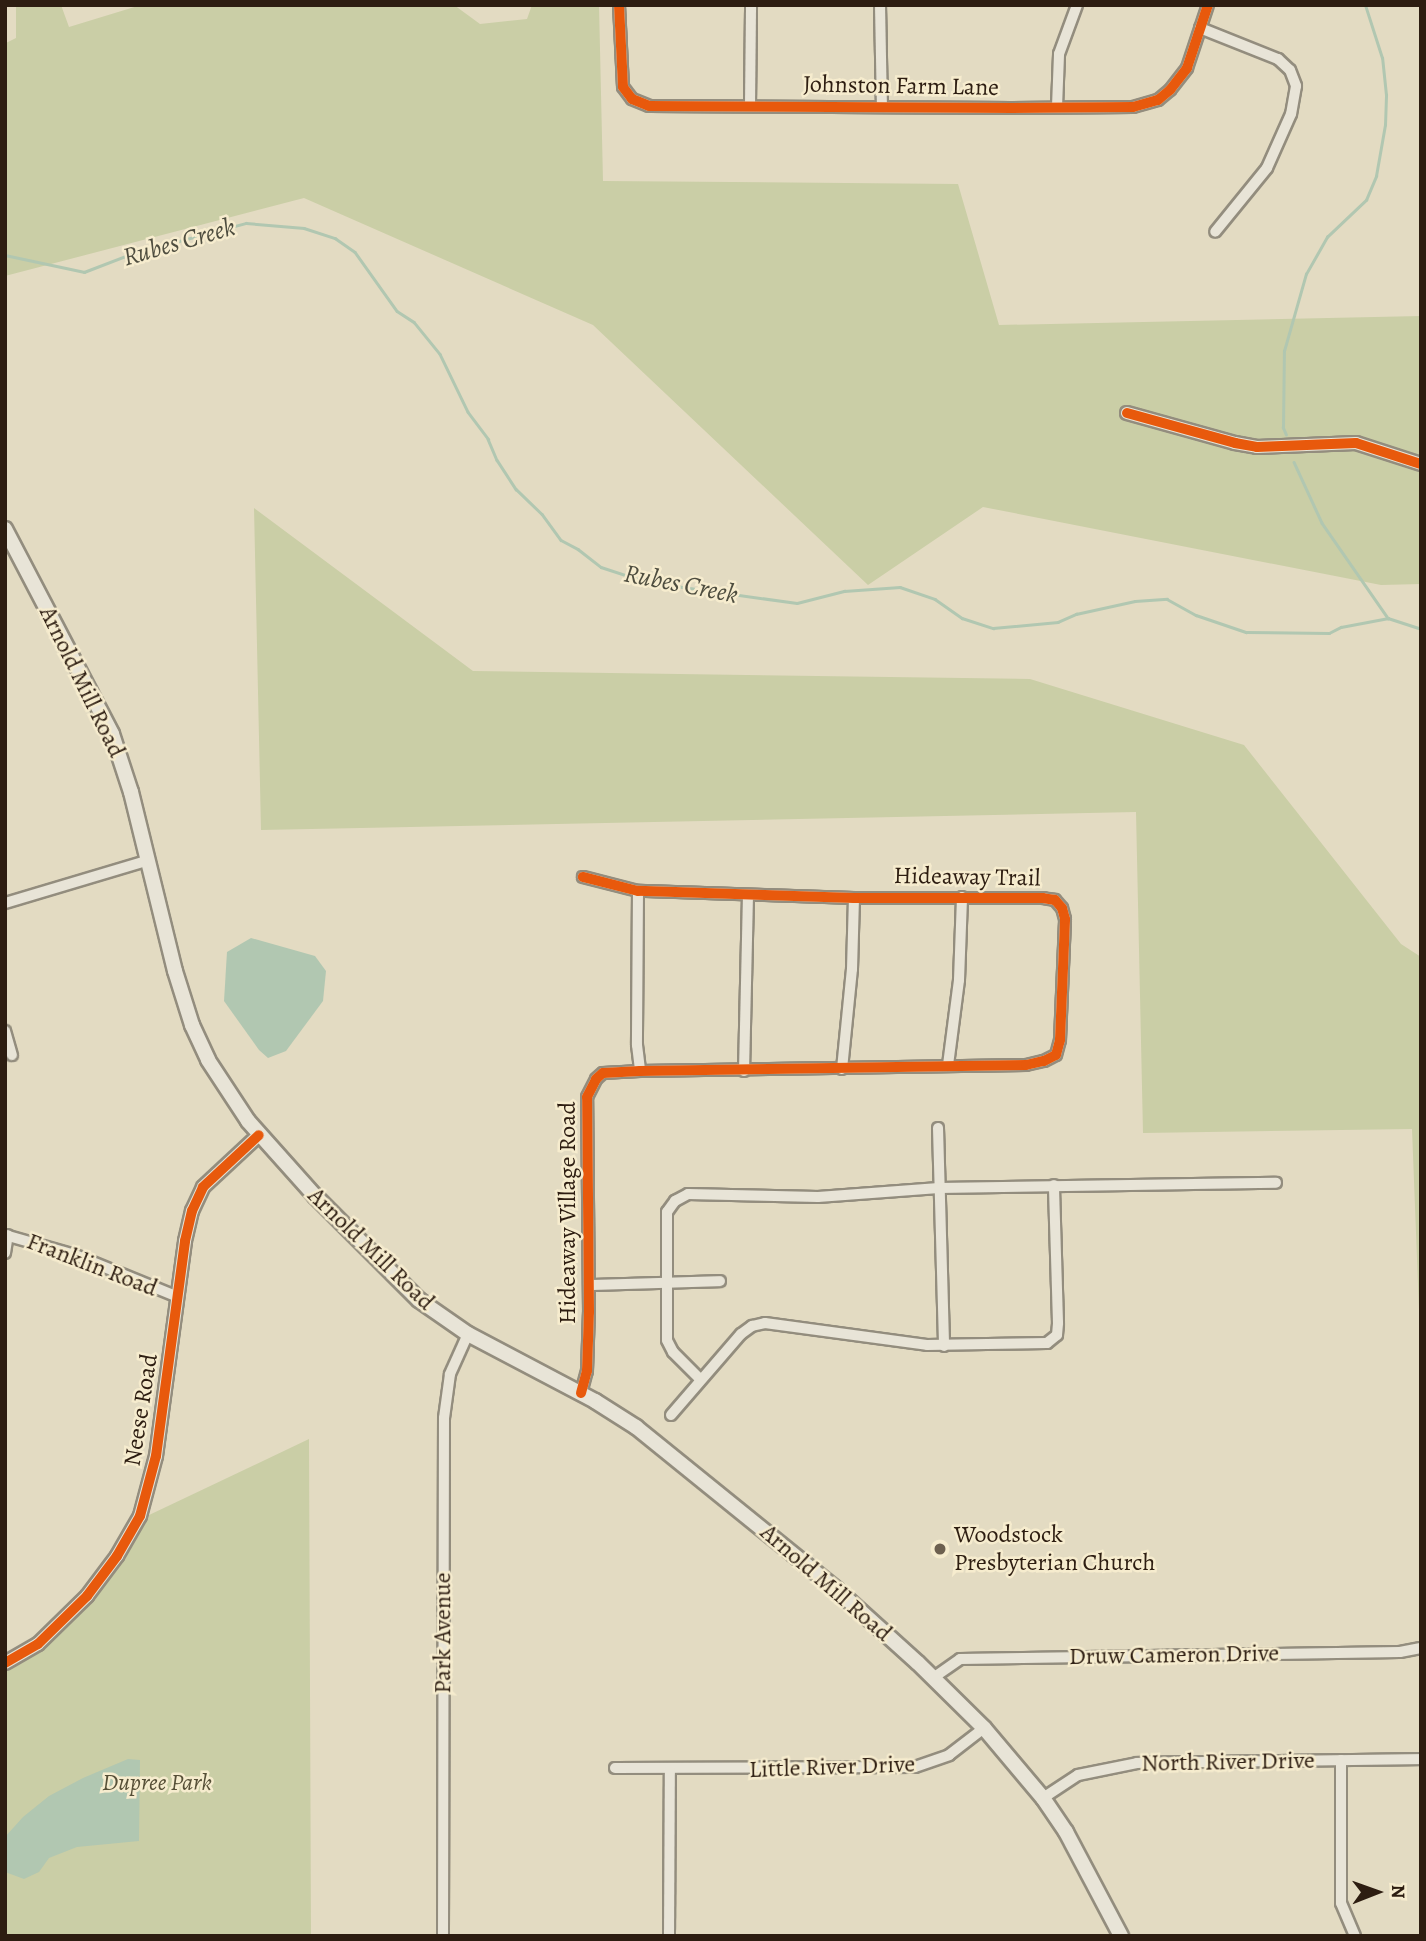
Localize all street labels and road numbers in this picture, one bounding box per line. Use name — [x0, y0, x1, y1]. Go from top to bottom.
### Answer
street label: Johnston Farm Lane — [803, 70, 999, 102]
street label: Arnold Mill Road — [33, 602, 131, 762]
street label: Hideaway Trail — [893, 861, 1041, 893]
street label: Hideaway Village Road — [554, 1102, 582, 1324]
street label: Arnold Mill Road — [302, 1181, 440, 1317]
street label: Franklin Road — [23, 1227, 161, 1303]
street label: Neese Road — [118, 1352, 164, 1468]
street label: Arnold Mill Road — [754, 1518, 898, 1648]
street label: Park Avenue — [429, 1572, 457, 1694]
street label: Druw Cameron Drive — [1069, 1639, 1279, 1671]
street label: North River Drive — [1141, 1746, 1315, 1778]
street label: Little River Drive — [748, 1750, 916, 1784]

